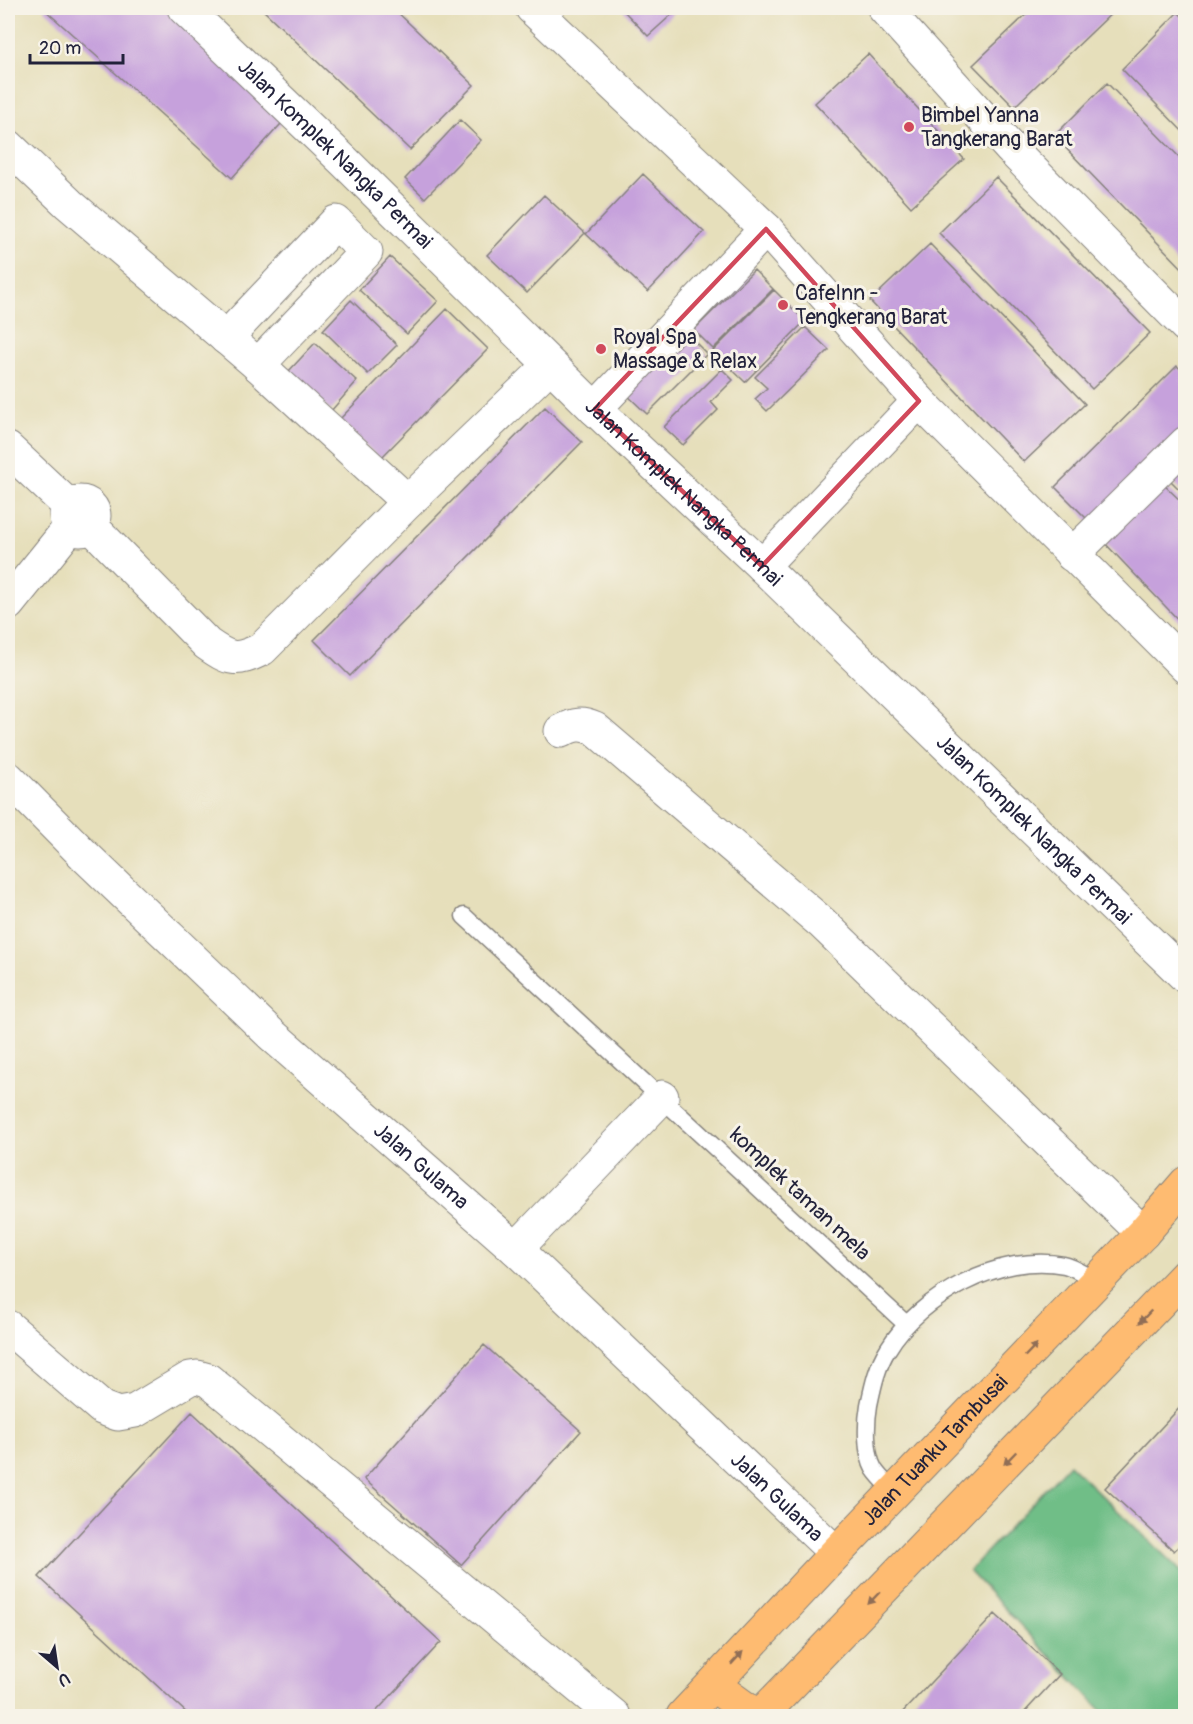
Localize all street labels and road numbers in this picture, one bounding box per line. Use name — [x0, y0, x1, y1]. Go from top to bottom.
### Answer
street label: Jalan Komplek Nangka Permai — [232, 53, 439, 255]
street label: Jalan Komplek Nangka Permai — [579, 393, 788, 592]
street label: Jalan Komplek Nangka Permai — [931, 729, 1137, 930]
street label: Jalan Gulama — [368, 1117, 475, 1215]
street label: komplek taman mela — [724, 1122, 876, 1266]
street label: Jalan Tuanku Tambusai — [856, 1369, 1014, 1532]
street label: Jalan Gulama — [725, 1446, 829, 1547]

